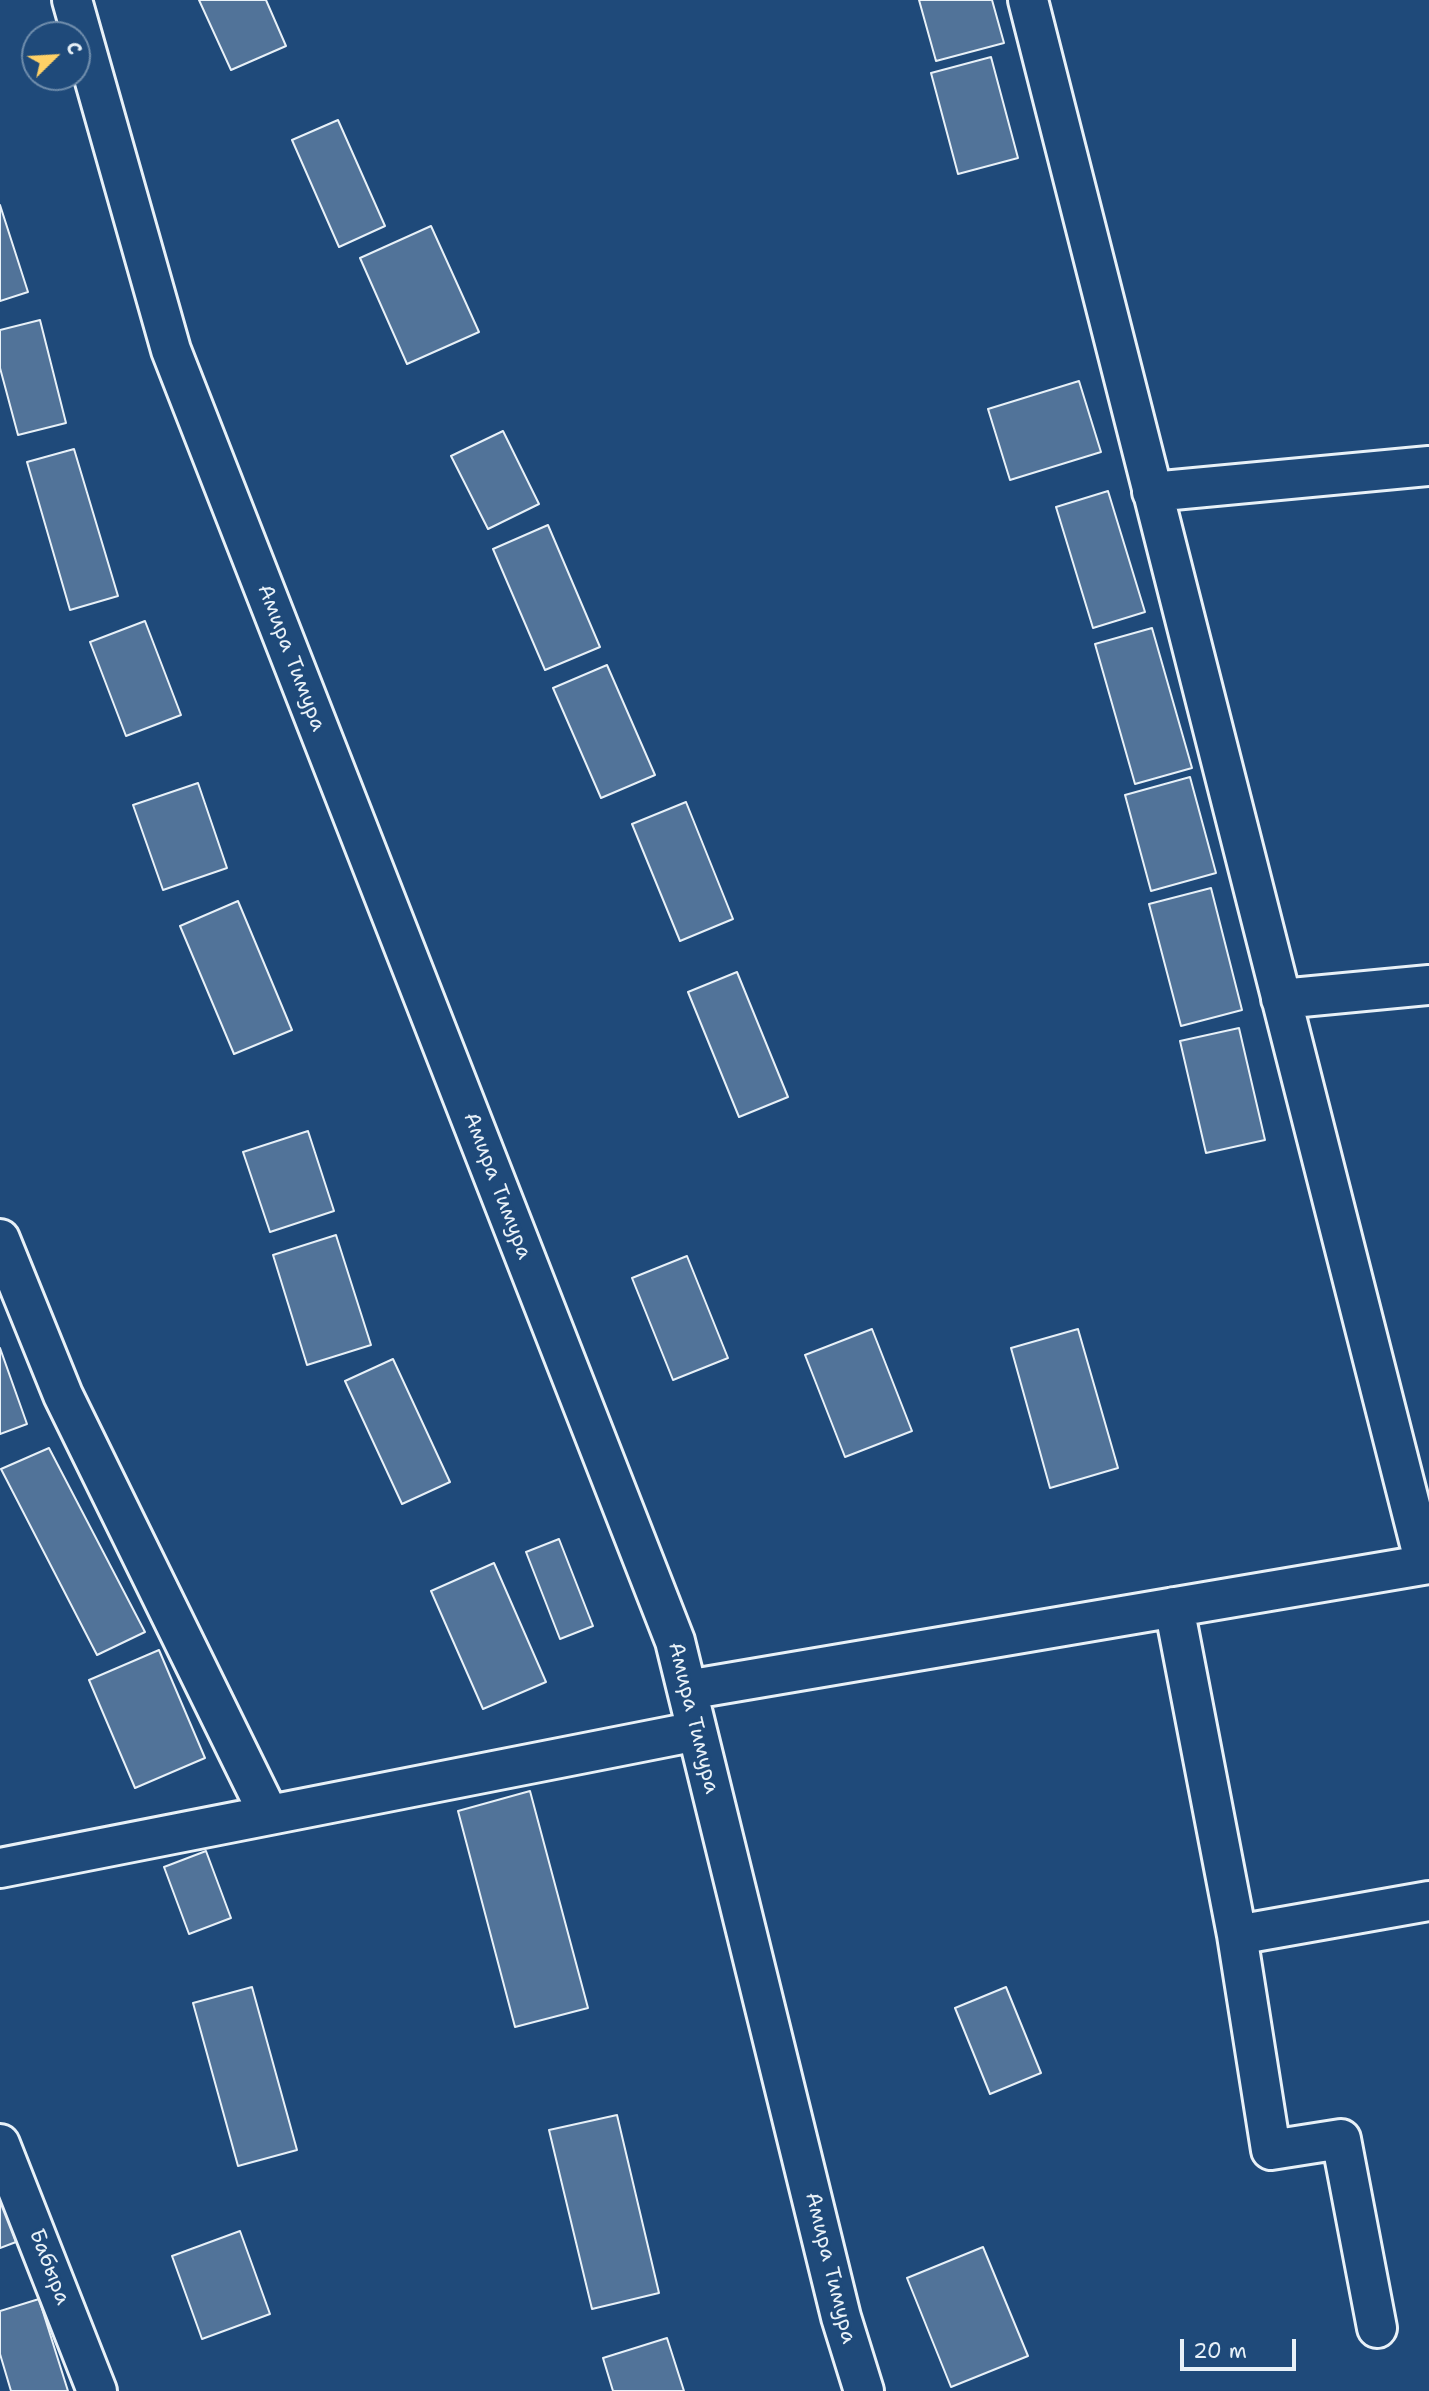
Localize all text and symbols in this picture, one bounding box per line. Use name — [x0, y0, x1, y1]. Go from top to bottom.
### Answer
north arrow — [21, 21, 91, 91]
text: С — [60, 38, 88, 58]
street label: Амира Тимура — [251, 581, 331, 735]
street label: Амира Тимура — [457, 1109, 537, 1263]
street label: Амира Тимура — [662, 1640, 724, 1796]
street label: Амира Тимура — [799, 2190, 861, 2346]
street label: Бабыра — [23, 2225, 75, 2309]
scale bar — [1184, 2324, 1300, 2368]
text: 20 m — [1193, 2337, 1247, 2365]

